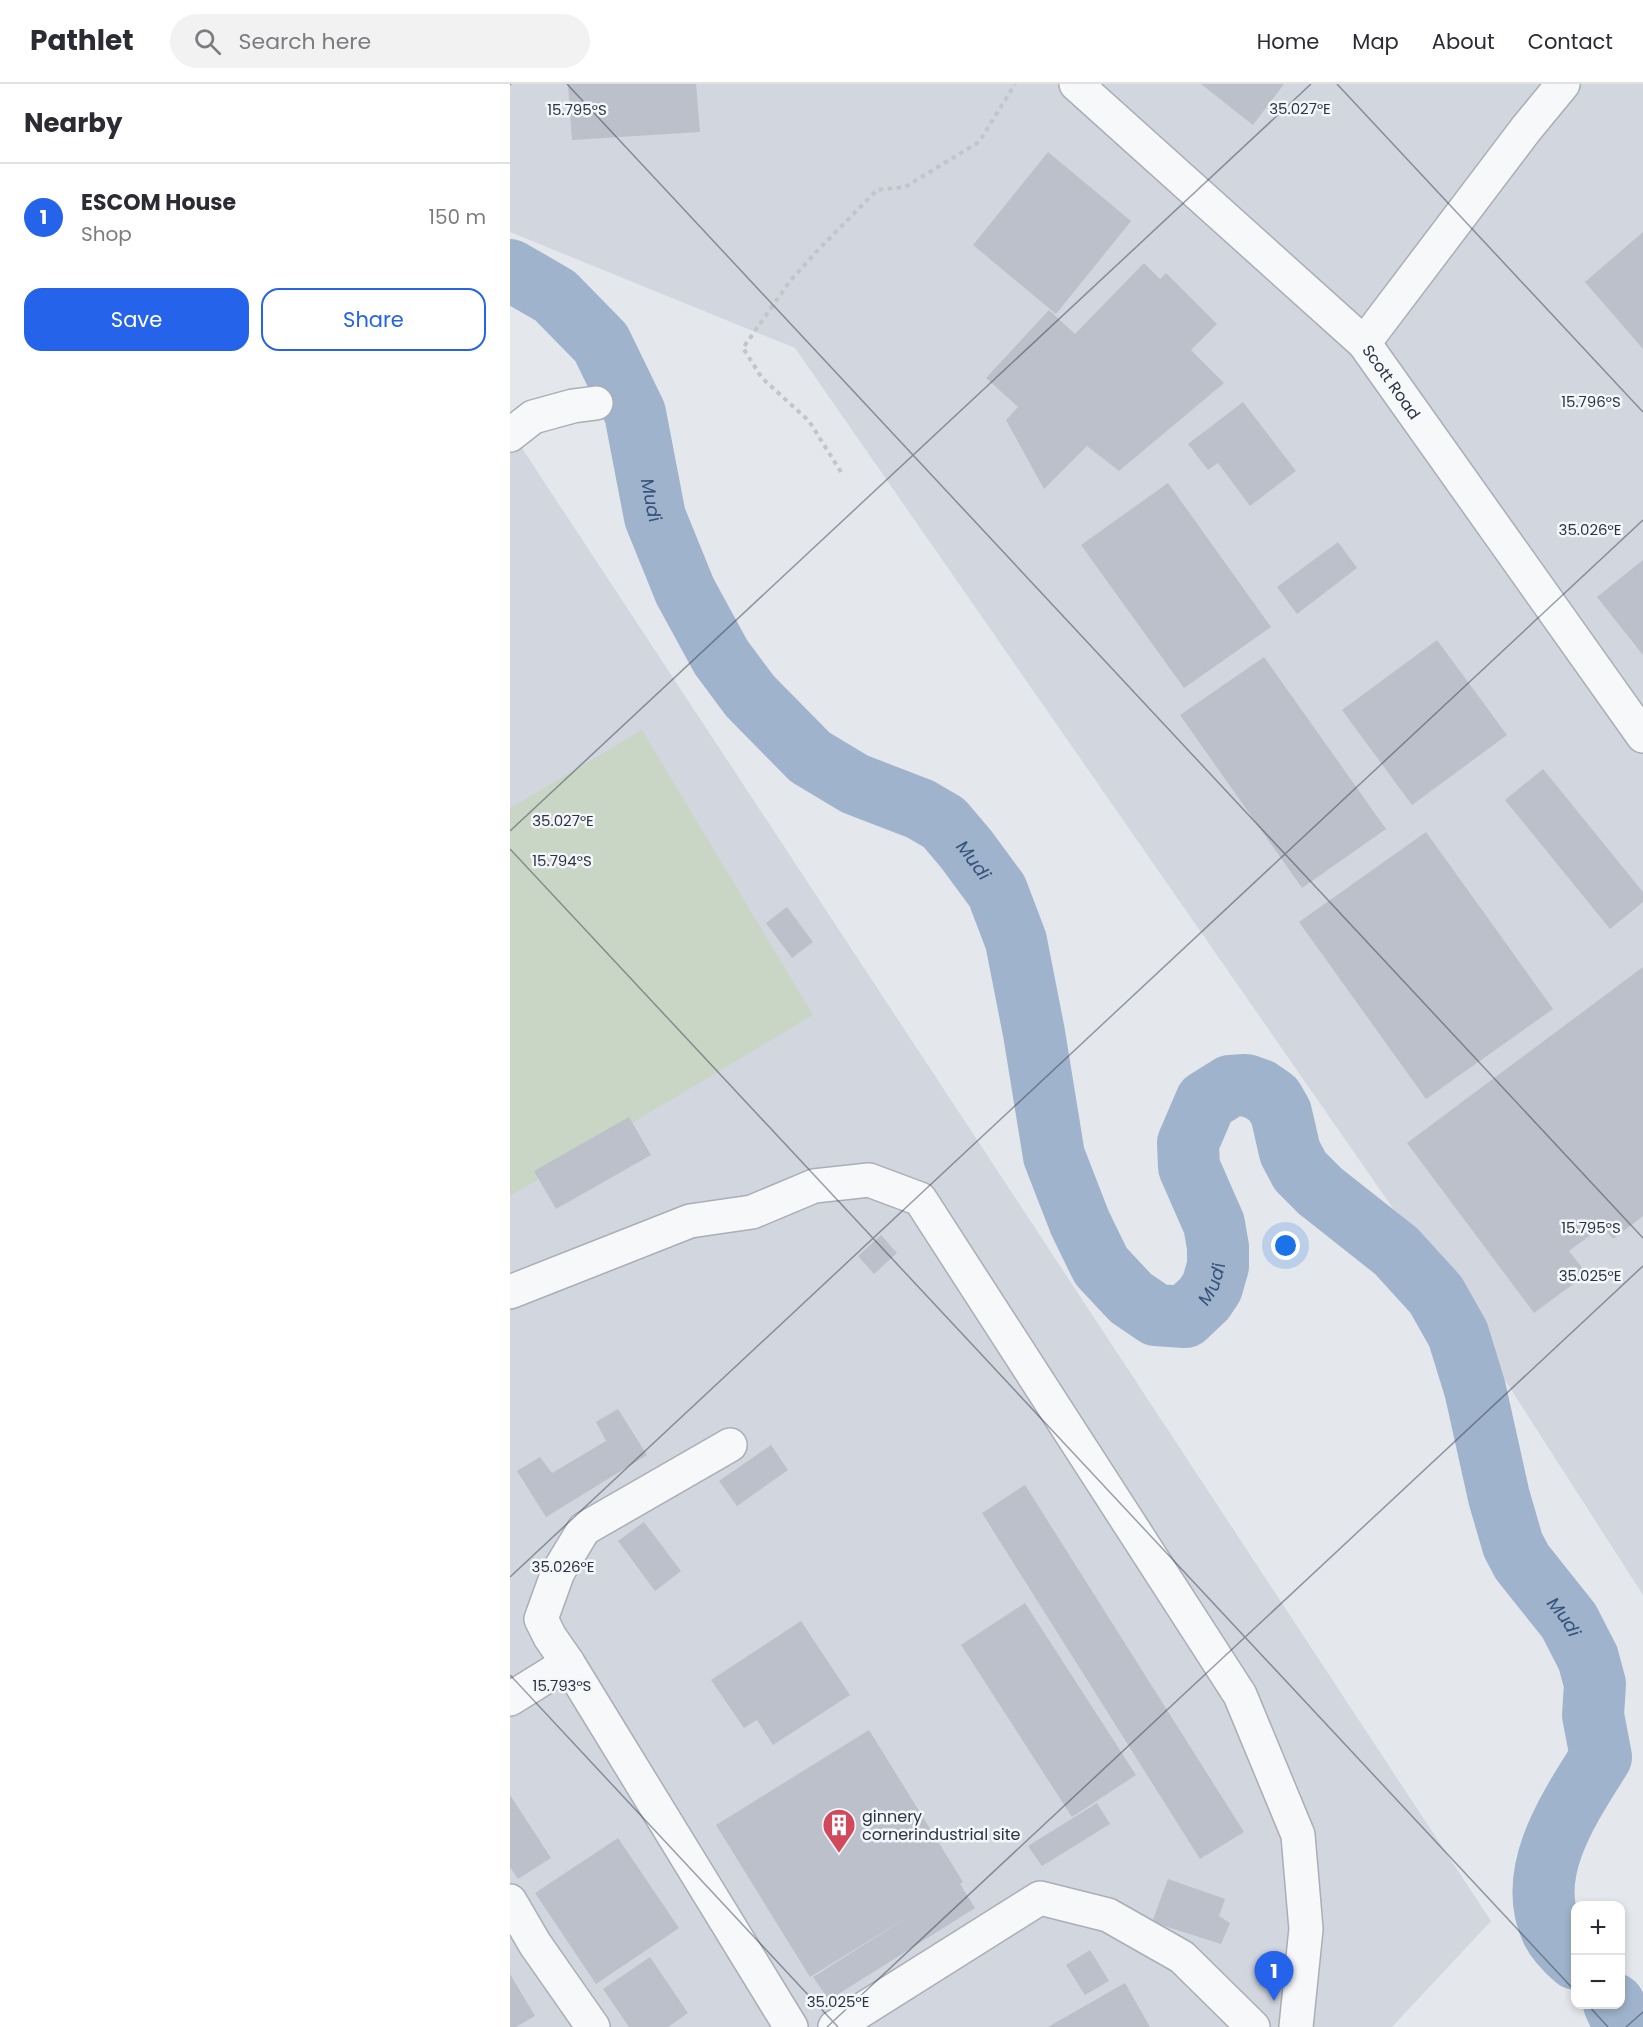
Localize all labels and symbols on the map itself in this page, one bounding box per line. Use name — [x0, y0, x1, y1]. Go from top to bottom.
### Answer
text: 35.027°E — [1269, 98, 1331, 119]
text: 15.795°S — [547, 99, 607, 120]
street label: Scott Road — [1357, 340, 1426, 424]
text: 15.796°S — [1561, 391, 1621, 412]
water label: Mudi — [635, 476, 668, 526]
text: 35.026°E — [1559, 519, 1621, 540]
text: 35.027°E — [532, 810, 594, 831]
water label: Mudi — [951, 834, 997, 885]
text: 15.794°S — [532, 850, 592, 871]
text: 15.795°S — [1561, 1217, 1621, 1238]
your location — [1271, 1231, 1300, 1260]
water label: Mudi — [1191, 1263, 1231, 1310]
text: 35.025°E — [1559, 1265, 1621, 1286]
text: 35.026°E — [532, 1556, 594, 1577]
water label: Mudi — [1542, 1591, 1588, 1641]
text: 15.793°S — [533, 1675, 591, 1696]
place label: ginnery cornerindustrial site — [862, 1805, 1020, 1846]
building icon: ginnery cornerindustrial site — [821, 1807, 857, 1854]
pin: 1 — [1254, 1952, 1293, 2001]
text: 35.025°E — [807, 1991, 869, 2012]

